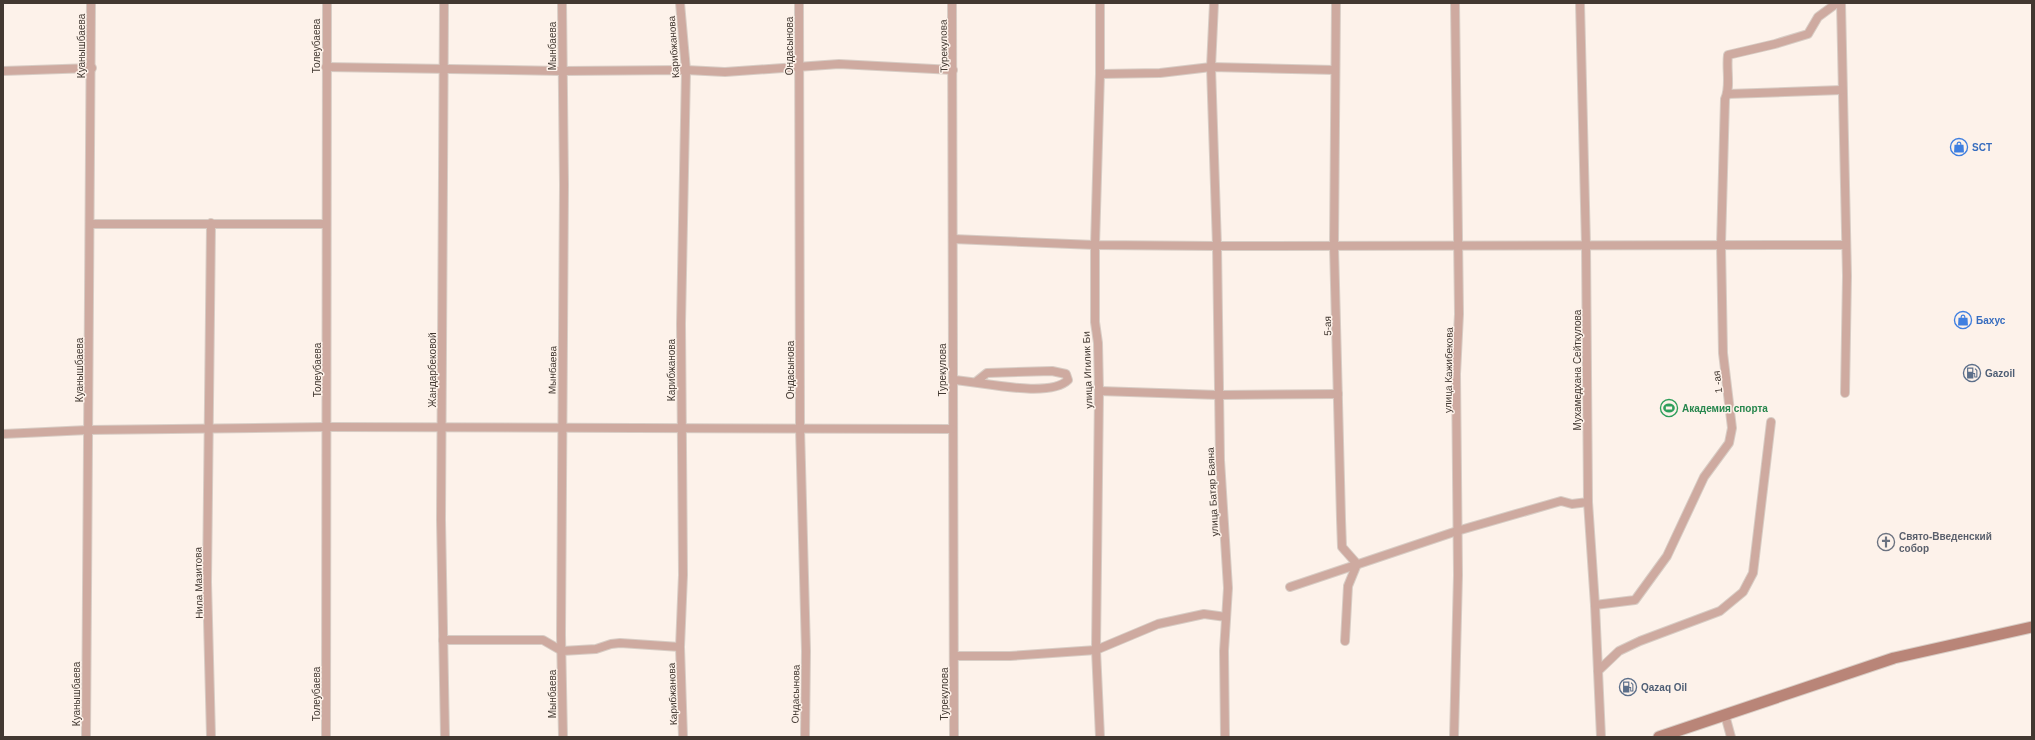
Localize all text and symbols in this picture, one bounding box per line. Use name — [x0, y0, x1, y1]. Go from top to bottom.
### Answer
street label: Куанышбаева — [76, 13, 87, 78]
street label: Карибжанова — [666, 15, 681, 78]
street label: Ондасынова — [784, 16, 795, 75]
street label: Толеубаева — [311, 18, 322, 73]
street label: Турекулова — [938, 19, 949, 73]
street label: Мынбаева — [547, 21, 558, 70]
shop icon: SCT — [1949, 137, 1969, 157]
place label: SCT — [1972, 142, 1992, 153]
street label: Мухамедхана Сейткулова — [1572, 309, 1583, 430]
shop icon: Бахус — [1953, 310, 1973, 330]
place label: Бахус — [1976, 315, 2006, 326]
street label: 5-ая — [1322, 316, 1333, 336]
street label: улица Кажибекова — [1442, 327, 1455, 413]
street label: улица Игилик Би — [1081, 331, 1094, 409]
street label: Жандарбековой — [427, 333, 438, 407]
street label: Куанышбаева — [74, 337, 85, 402]
street label: Карибжанова — [666, 338, 677, 401]
street label: Ондасынова — [785, 340, 796, 399]
street label: Толеубаева — [312, 342, 323, 397]
street label: Турекулова — [937, 343, 948, 397]
street label: Мынбаева — [547, 345, 558, 394]
fuel station icon: Gazoil — [1962, 363, 1982, 383]
place label: Gazoil — [1985, 368, 2015, 379]
street label: 1 -ая — [1711, 370, 1724, 394]
sports icon: Академия спорта — [1659, 398, 1679, 418]
place label: Академия спорта — [1682, 403, 1768, 414]
street label: улица Батяр Баяна — [1205, 447, 1220, 537]
place label: Свято-Введенский собор — [1899, 531, 1992, 554]
church icon: Свято-Введенский собор — [1876, 532, 1896, 552]
street label: Нила Мазитова — [192, 547, 205, 619]
street label: Куанышбаева — [71, 661, 82, 726]
street label: Карибжанова — [666, 662, 679, 725]
street label: Ондасынова — [789, 664, 802, 723]
street label: Толеубаева — [311, 666, 322, 721]
street label: Турекулова — [939, 667, 950, 721]
street label: Мынбаева — [547, 669, 558, 718]
fuel station icon: Qazaq Oil — [1618, 677, 1638, 697]
place label: Qazaq Oil — [1641, 682, 1687, 693]

